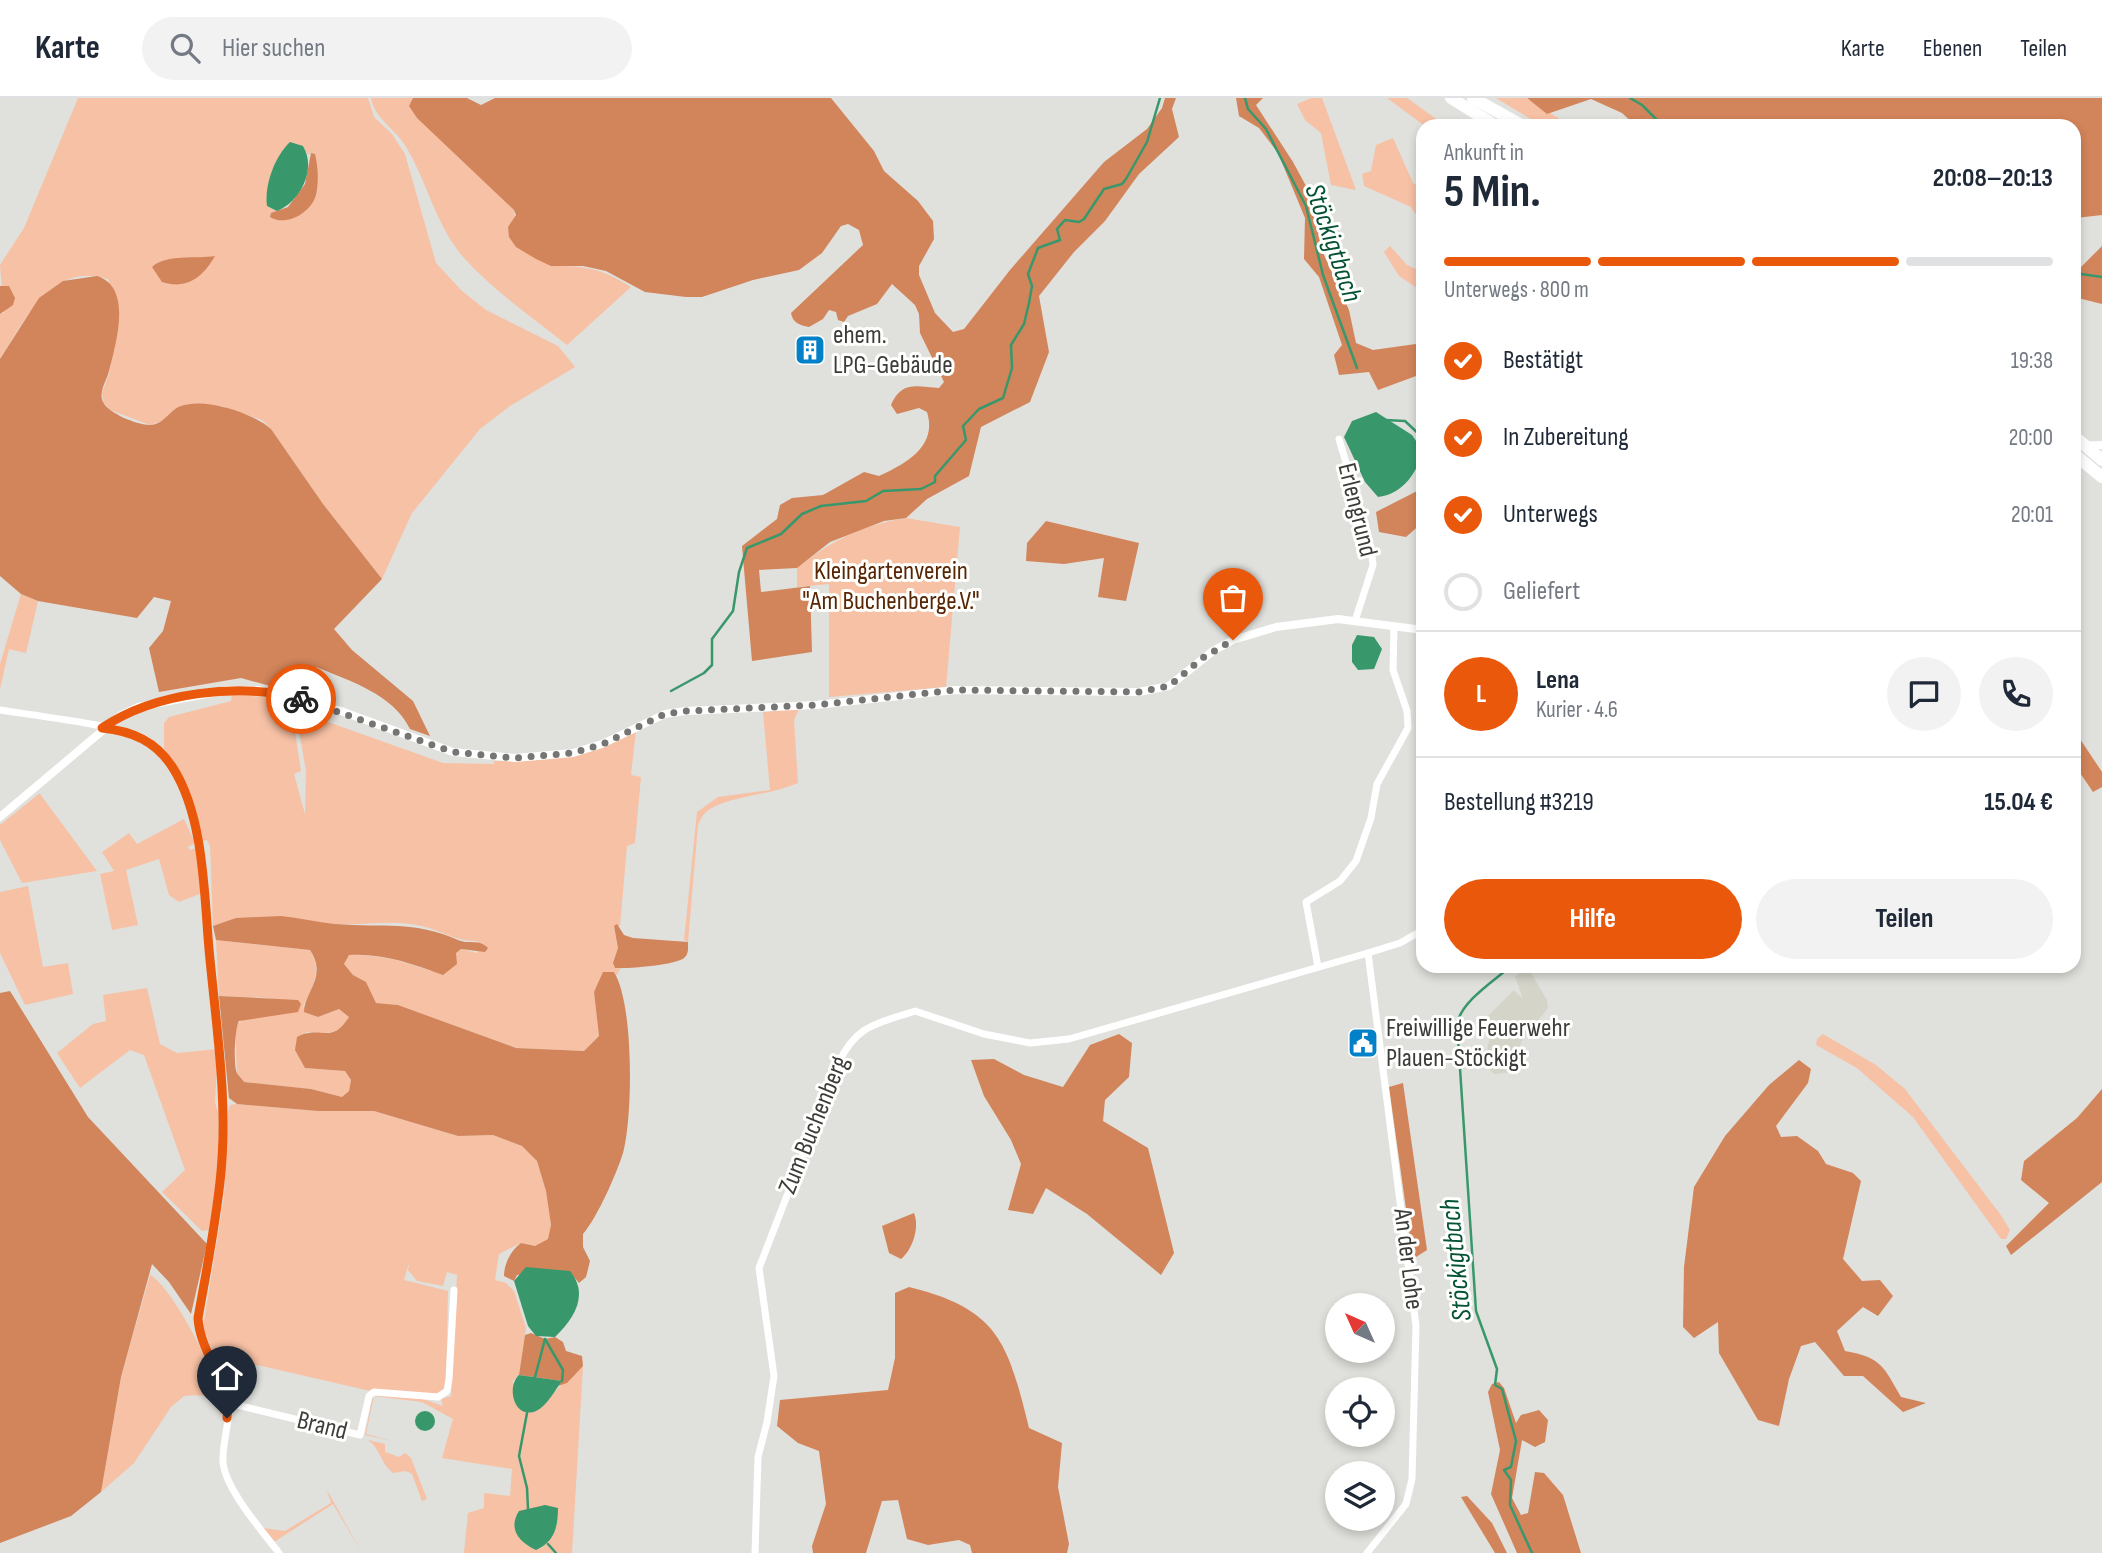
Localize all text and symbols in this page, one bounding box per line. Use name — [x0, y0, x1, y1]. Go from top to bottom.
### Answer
search box — [142, 17, 632, 80]
text: Karte — [35, 28, 100, 68]
icon: search — [166, 29, 204, 67]
text: Hier suchen — [222, 33, 325, 64]
text: Karte — [1841, 34, 1885, 63]
text: Ebenen — [1923, 34, 1982, 63]
text: Teilen — [2020, 34, 2067, 63]
text: Ankunft in — [1444, 139, 1524, 167]
text: 20:08–20:13 — [1933, 163, 2053, 194]
text: 5 Min. — [1444, 165, 1541, 220]
water label: Stöckigtbach — [1297, 180, 1369, 307]
text: Unterwegs · 800 m — [1444, 276, 1589, 304]
place label: ehem. LPG-Gebäude — [833, 320, 953, 381]
building icon: ehem. LPG-Gebäude — [793, 333, 827, 367]
icon: check — [1444, 342, 1482, 380]
text: Bestätigt — [1503, 345, 1583, 376]
text: 19:38 — [2011, 347, 2053, 375]
icon: check — [1444, 419, 1482, 457]
text: In Zubereitung — [1503, 422, 1629, 453]
text: 20:00 — [2009, 424, 2053, 452]
street label: Erlengrund — [1330, 460, 1384, 560]
icon: check — [1444, 496, 1482, 534]
text: Unterwegs — [1503, 499, 1598, 530]
text: 20:01 — [2011, 501, 2053, 529]
park label: Kleingartenverein "Am Buchenberge.V." — [802, 556, 980, 617]
pin — [1203, 568, 1263, 640]
text: Geliefert — [1503, 576, 1580, 607]
icon: bag — [1214, 579, 1252, 617]
button: chat — [1887, 657, 1961, 731]
button: phone — [1979, 657, 2053, 731]
courier — [266, 664, 336, 734]
text: Lena — [1536, 665, 1579, 696]
text: L — [1476, 679, 1486, 710]
icon: bike — [282, 680, 320, 718]
text: Kurier · 4.6 — [1536, 696, 1618, 724]
text: Bestellung #3219 — [1444, 787, 1594, 818]
text: 15.04 € — [1984, 787, 2053, 818]
button: Hilfe — [1444, 879, 1742, 959]
button: Teilen — [1756, 879, 2053, 959]
place label: Freiwillige Feuerwehr Plauen-Stöckigt — [1386, 1013, 1571, 1074]
public building icon: Freiwillige Feuerwehr Plauen-Stöckigt — [1346, 1026, 1380, 1060]
street label: Zum Buchenberg — [772, 1051, 856, 1199]
water label: Stöckigtbach — [1433, 1197, 1479, 1323]
street label: An der Lohe — [1386, 1206, 1430, 1311]
north arrow — [1325, 1293, 1395, 1363]
map controls — [1325, 1293, 1395, 1531]
pin — [197, 1346, 257, 1418]
icon: home — [208, 1357, 246, 1395]
button: locate — [1325, 1377, 1395, 1447]
street label: Brand — [294, 1405, 350, 1447]
button: layers — [1325, 1461, 1395, 1531]

